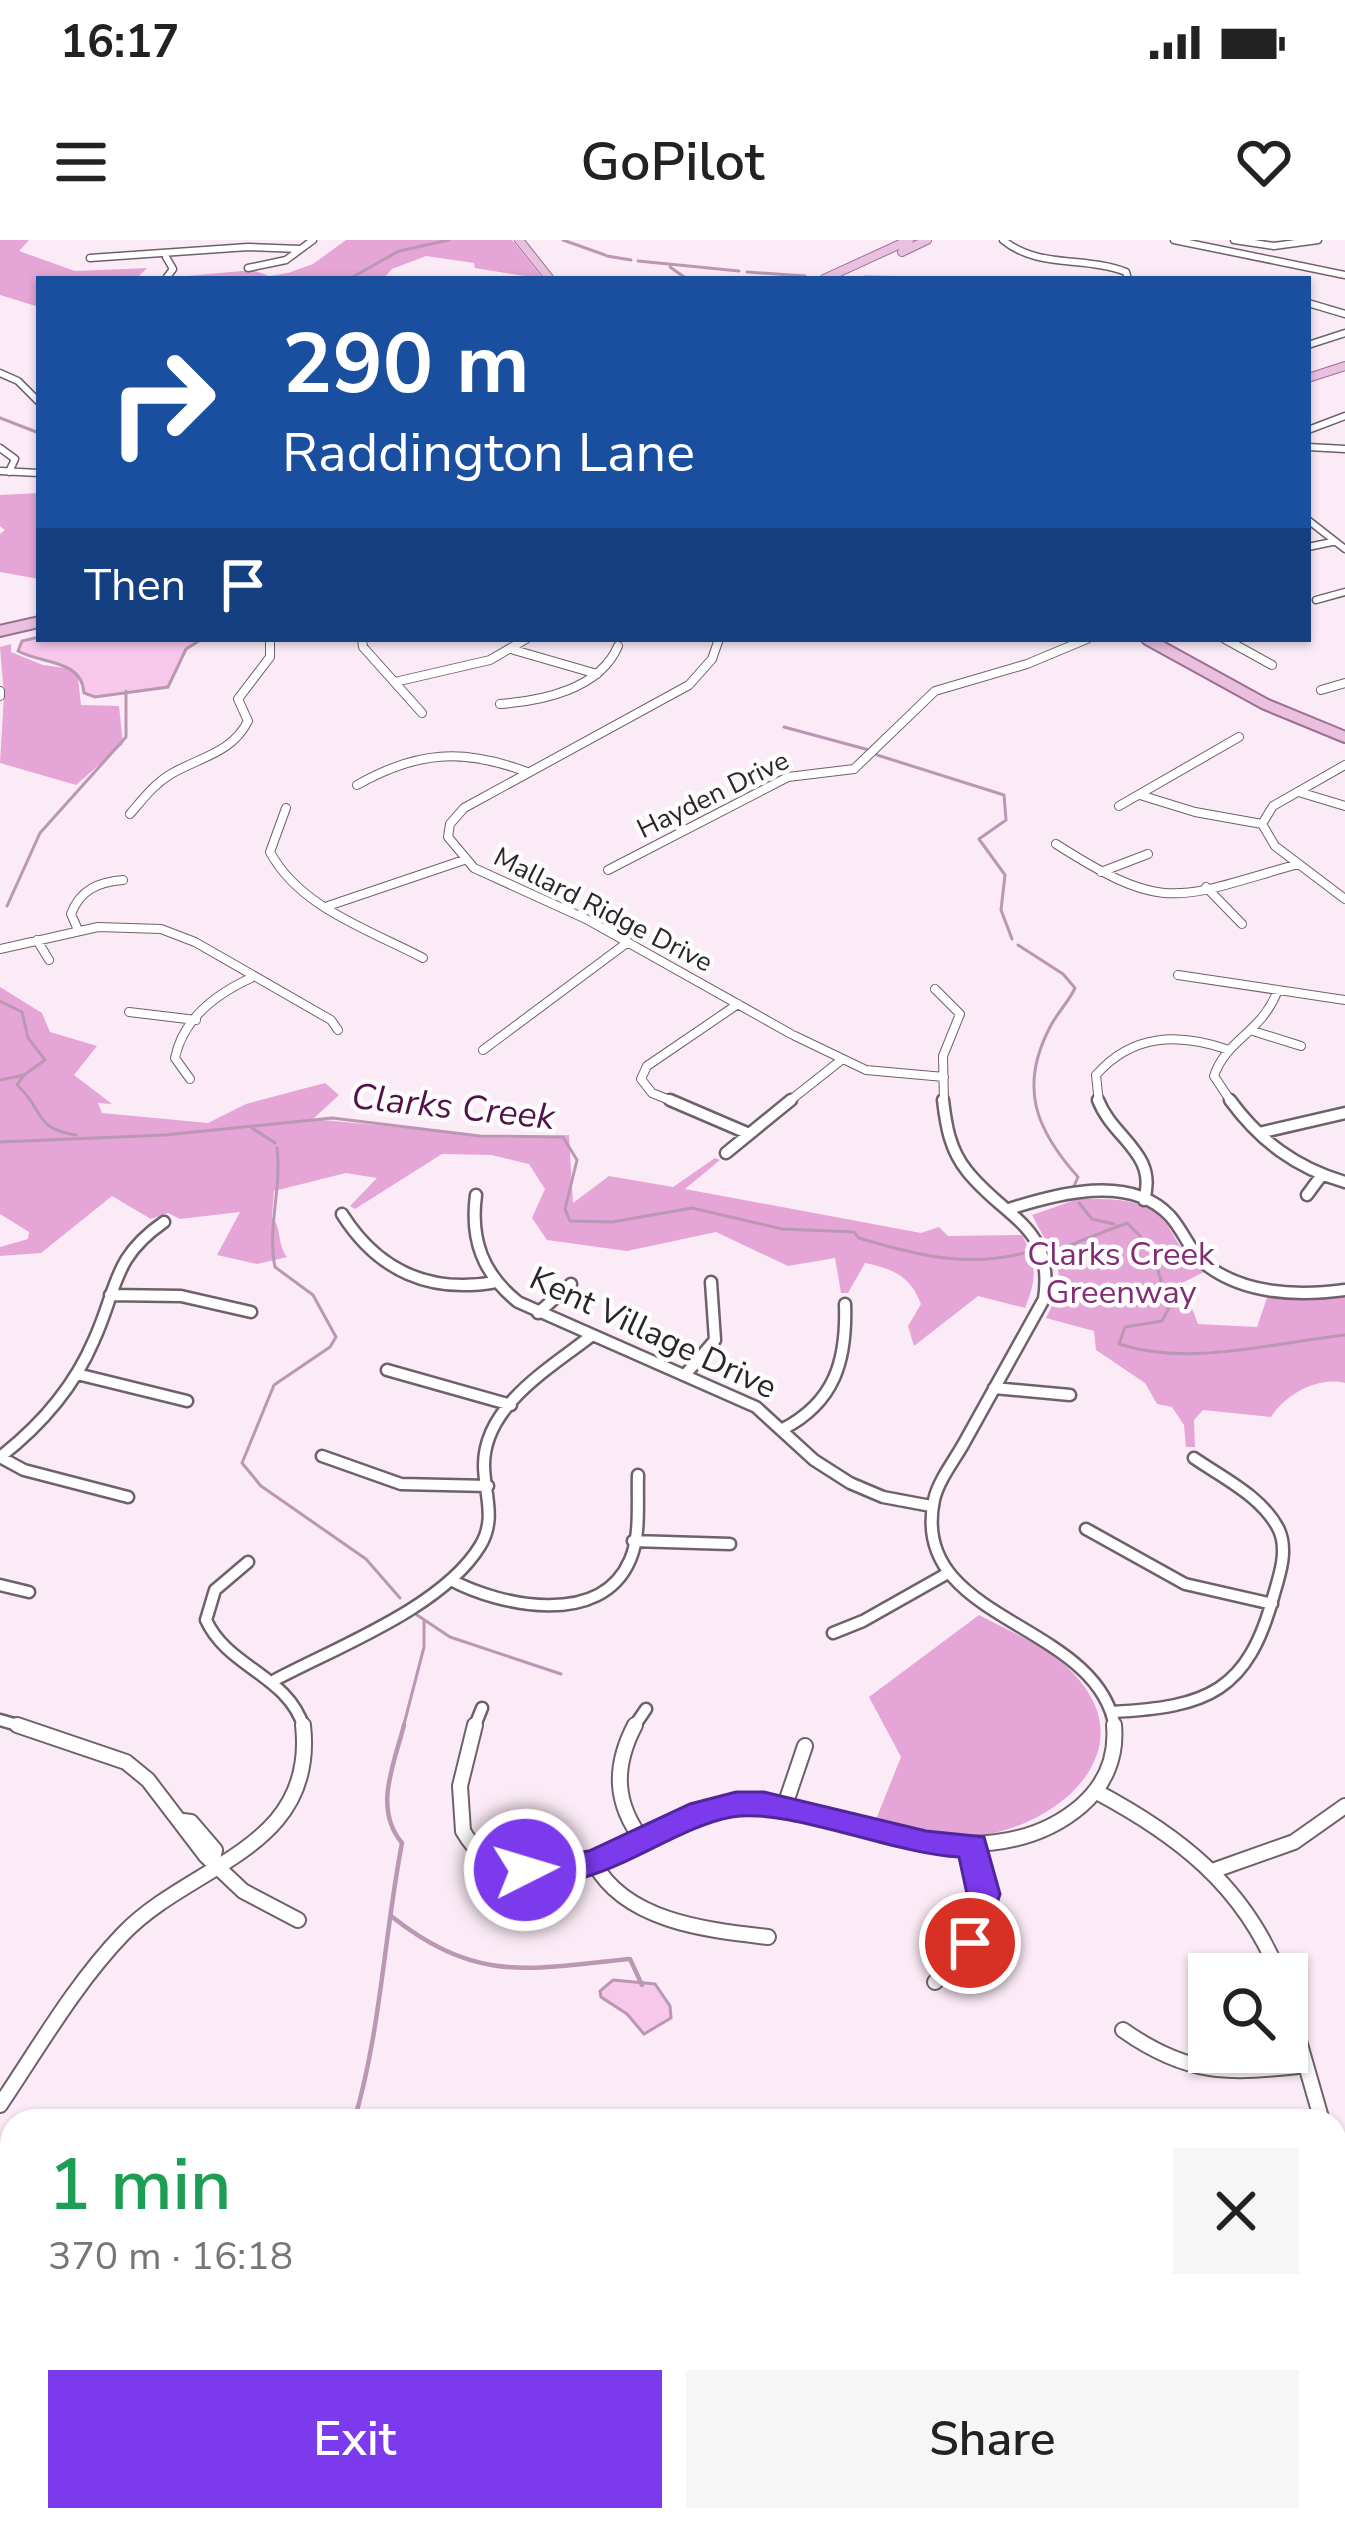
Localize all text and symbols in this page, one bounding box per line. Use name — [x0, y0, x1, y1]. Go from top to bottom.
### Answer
text: 16:17 — [60, 12, 179, 73]
text: GoPilot — [581, 125, 764, 199]
icon: menu — [48, 129, 114, 195]
icon: heart — [1231, 129, 1297, 195]
text: 290 m — [282, 307, 530, 422]
icon: right — [84, 324, 240, 480]
text: Raddington Lane — [282, 416, 695, 490]
icon: arrive — [210, 552, 276, 618]
text: Then — [84, 555, 186, 616]
street label: Hayden Drive — [631, 742, 795, 848]
street label: Mallard Ridge Drive — [487, 839, 719, 981]
water label: Clarks Creek — [349, 1072, 558, 1142]
park label: Clarks Creek Greenway — [1027, 1232, 1215, 1315]
street label: Kent Village Drive — [522, 1256, 784, 1410]
position arrow — [462, 1807, 588, 1933]
pin — [919, 1892, 1021, 1994]
icon: arrive — [937, 1910, 1003, 1976]
map controls — [1188, 1953, 1308, 2073]
button: search — [1188, 1953, 1308, 2073]
text: 1 min — [48, 2136, 231, 2234]
button: close — [1173, 2148, 1299, 2274]
text: 370 m · 16:18 — [48, 2230, 293, 2283]
button: Exit — [48, 2370, 662, 2508]
button: Share — [686, 2370, 1299, 2508]

